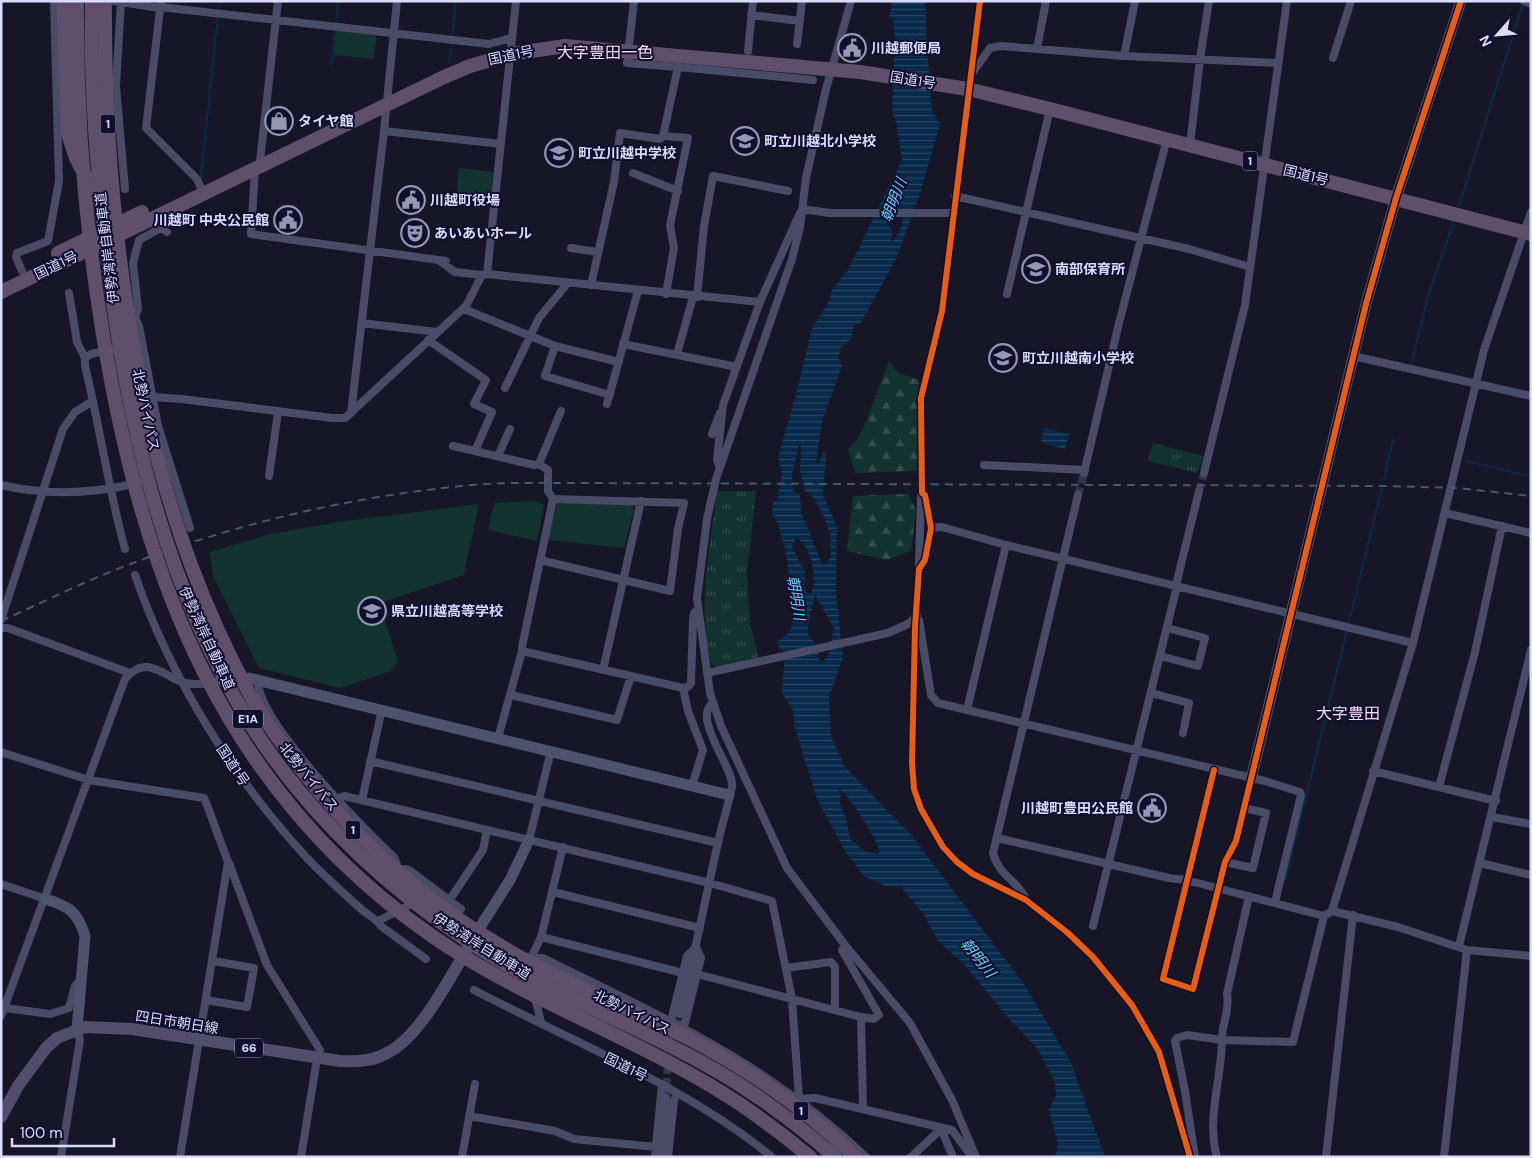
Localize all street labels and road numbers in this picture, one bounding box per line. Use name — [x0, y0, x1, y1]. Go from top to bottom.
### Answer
street label: 国道1号 — [486, 41, 536, 69]
street label: 国道1号 — [889, 67, 937, 93]
road number: 1 — [100, 115, 116, 134]
road number: 1 — [1242, 152, 1258, 170]
street label: 国道1号 — [1281, 161, 1331, 189]
street label: 伊勢湾岸自動車道 — [91, 191, 123, 305]
street label: 国道1号 — [31, 247, 81, 283]
street label: 北勢バイパス — [128, 367, 164, 453]
street label: 伊勢湾岸自動車道 — [175, 583, 239, 693]
road number: E1A — [233, 710, 263, 729]
street label: 北勢バイパス — [276, 739, 342, 815]
street label: 国道1号 — [213, 741, 253, 789]
road number: 1 — [346, 820, 360, 840]
street label: 伊勢湾岸自動車道 — [430, 909, 534, 983]
street label: 北勢バイパス — [590, 986, 674, 1038]
street label: 四日市朝日線 — [134, 1007, 220, 1037]
road number: 66 — [235, 1038, 263, 1058]
street label: 国道1号 — [601, 1049, 651, 1085]
road number: 1 — [794, 1102, 808, 1120]

